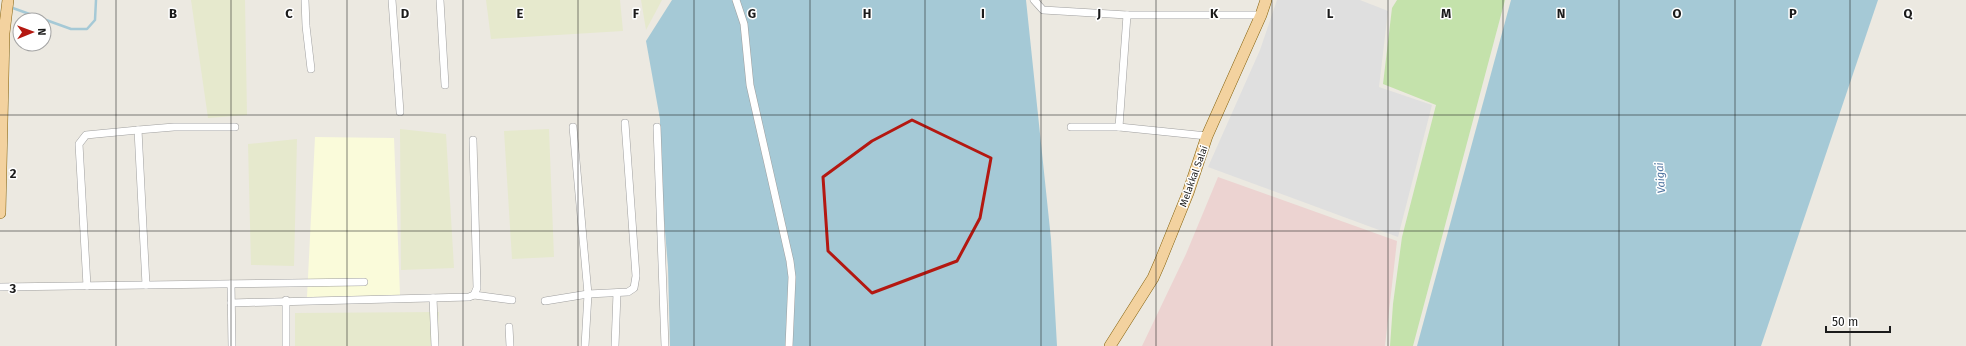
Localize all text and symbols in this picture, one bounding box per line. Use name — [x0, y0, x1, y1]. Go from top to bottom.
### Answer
text: B — [169, 6, 177, 21]
text: C — [285, 6, 293, 21]
text: D — [401, 6, 410, 21]
text: E — [517, 6, 524, 21]
text: F — [633, 6, 640, 21]
text: G — [748, 6, 756, 21]
text: H — [863, 6, 871, 21]
text: I — [981, 6, 985, 21]
text: J — [1096, 6, 1101, 21]
text: K — [1210, 6, 1219, 21]
text: L — [1327, 6, 1334, 21]
text: M — [1441, 6, 1451, 21]
text: N — [1557, 6, 1565, 21]
text: O — [1673, 6, 1682, 21]
text: P — [1789, 6, 1797, 21]
text: Q — [1904, 6, 1914, 21]
north arrow — [12, 12, 52, 52]
text: N — [35, 28, 48, 36]
street label: Melakkal Salai — [1177, 144, 1211, 209]
water label: Vaigai — [1653, 162, 1668, 194]
text: 2 — [10, 166, 17, 181]
text: 3 — [9, 281, 17, 296]
scale bar — [1826, 308, 1890, 334]
text: 50 m — [1832, 315, 1858, 329]

